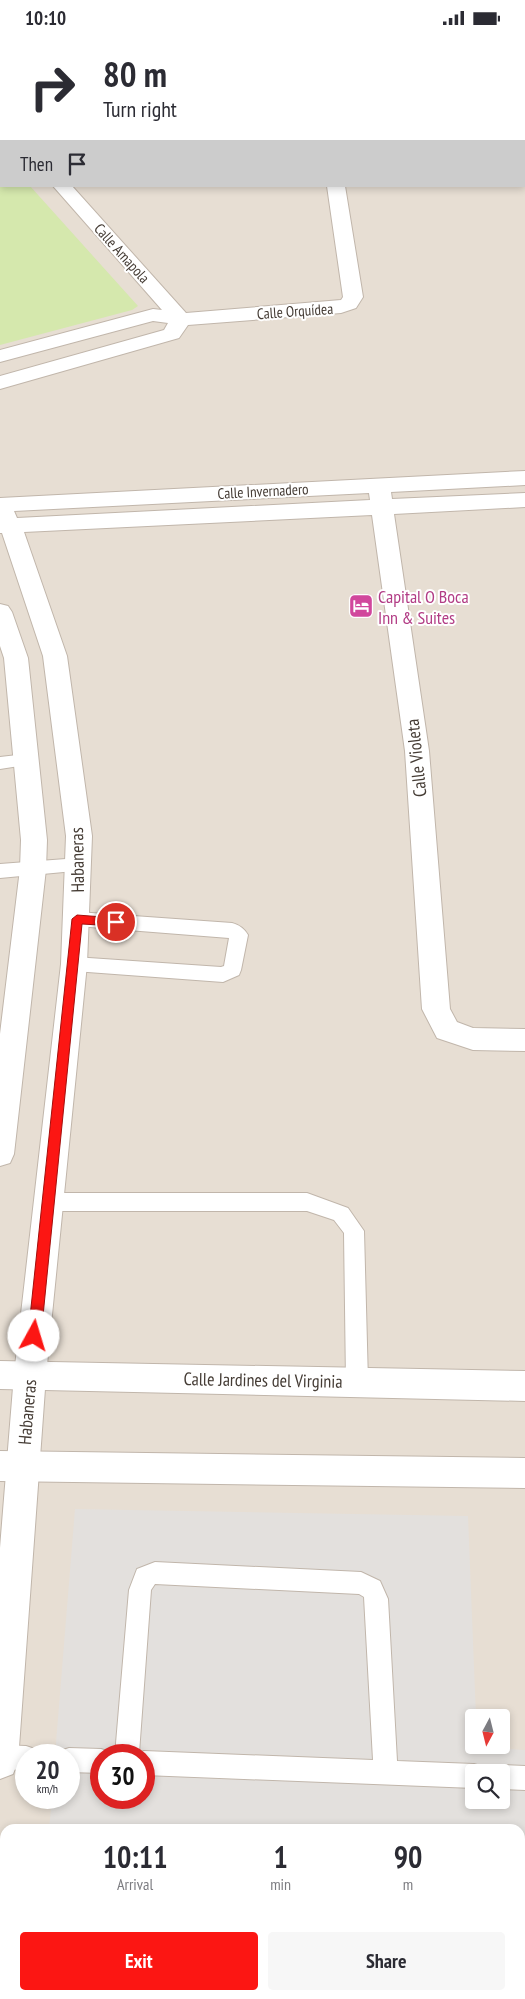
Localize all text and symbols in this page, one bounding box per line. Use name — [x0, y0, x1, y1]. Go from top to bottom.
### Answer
text: 10:10 — [25, 6, 66, 30]
text: 80 m — [103, 51, 167, 97]
icon: right — [20, 55, 85, 120]
text: Turn right — [103, 95, 177, 123]
icon: arrive — [63, 150, 91, 178]
text: Then — [20, 152, 53, 176]
street label: Calle Amapola — [90, 219, 154, 287]
street label: Calle Orquídea — [256, 299, 334, 323]
street label: Calle Invernadero — [217, 479, 309, 503]
place label: Capital O Boca Inn & Suites — [378, 585, 469, 629]
hotel icon: Capital O Boca Inn & Suites — [348, 593, 374, 619]
street label: Calle Violeta — [400, 718, 432, 798]
street label: Habaneras — [65, 827, 89, 893]
pin — [95, 901, 137, 943]
icon: arrive — [102, 908, 130, 936]
position arrow — [7, 1309, 59, 1361]
street label: Calle Jardines del Virginia — [183, 1367, 343, 1393]
street label: Habaneras — [13, 1378, 41, 1446]
north arrow — [465, 1709, 510, 1754]
map controls — [465, 1709, 510, 1809]
speed limit sign: 30 — [90, 1744, 155, 1809]
text: 20 — [36, 1754, 59, 1786]
button: search — [465, 1764, 510, 1809]
text: km/h — [37, 1781, 58, 1796]
text: 10:11 — [103, 1837, 168, 1876]
text: 1 — [273, 1837, 288, 1876]
text: 90 — [394, 1837, 422, 1876]
text: Arrival — [117, 1874, 153, 1894]
text: min — [270, 1874, 291, 1894]
text: m — [403, 1874, 413, 1894]
button: Exit — [20, 1932, 258, 1990]
button: Share — [268, 1932, 505, 1990]

